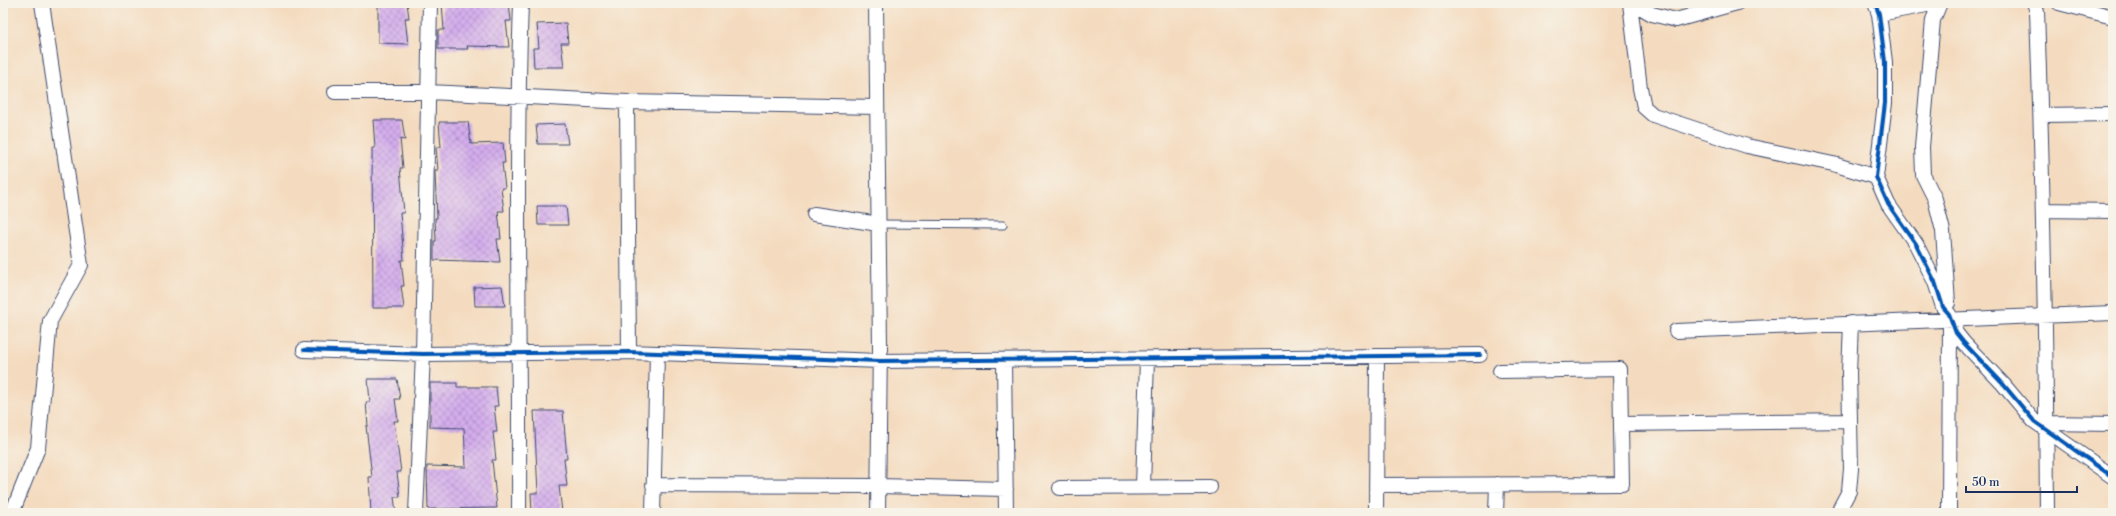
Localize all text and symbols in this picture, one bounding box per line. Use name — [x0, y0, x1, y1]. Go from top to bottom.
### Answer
scale bar — [1966, 468, 2077, 494]
text: 50 m — [1972, 475, 2000, 490]

